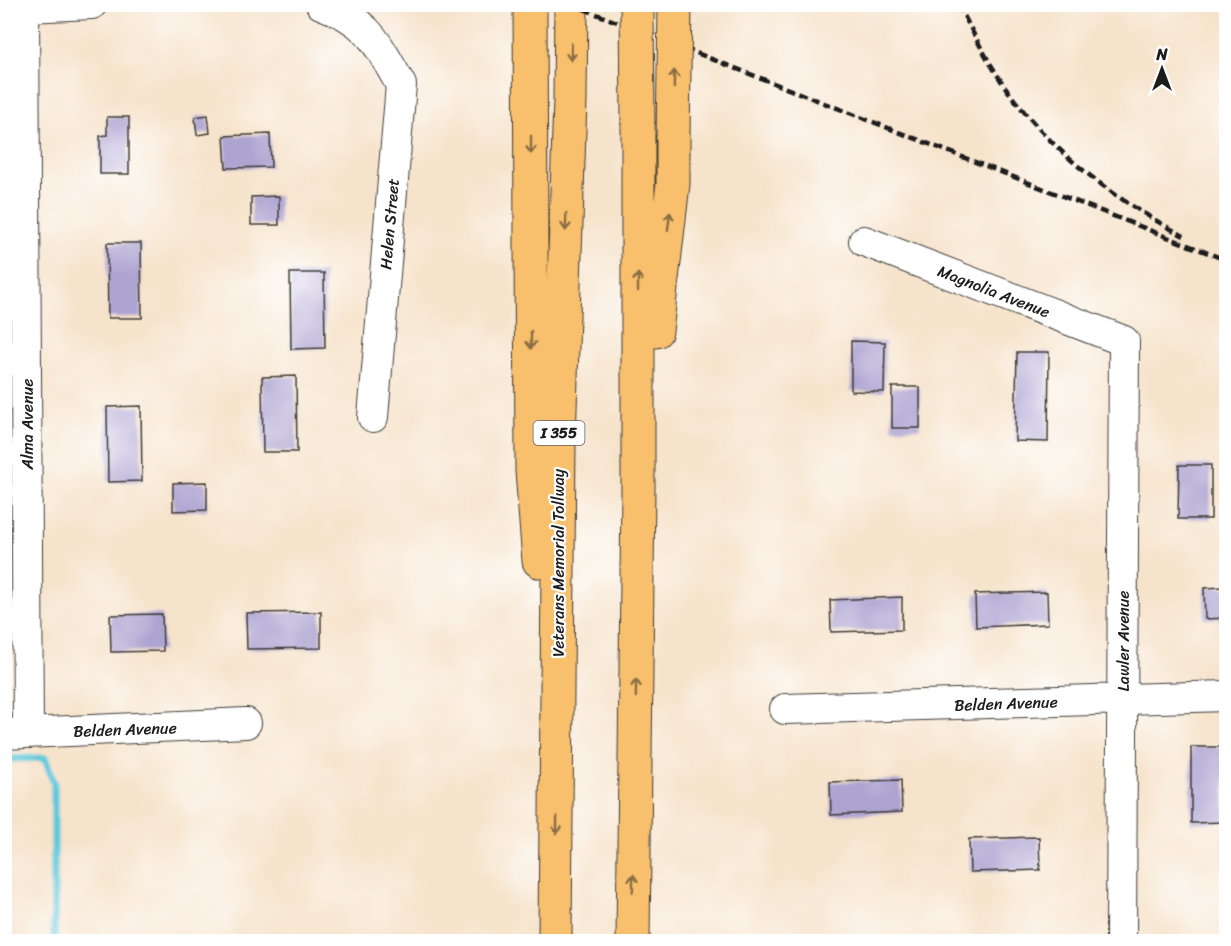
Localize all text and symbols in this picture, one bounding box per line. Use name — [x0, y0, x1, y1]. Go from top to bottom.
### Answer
north arrow — [1132, 39, 1192, 99]
text: N — [1155, 40, 1168, 69]
one-way arrow — [565, 42, 577, 62]
one-way arrow — [668, 69, 680, 89]
one-way arrow — [525, 134, 537, 154]
street label: Helen Street — [371, 177, 408, 271]
one-way arrow — [561, 211, 572, 231]
one-way arrow — [664, 212, 675, 231]
street label: Magnolia Avenue — [933, 257, 1054, 326]
one-way arrow — [632, 273, 644, 293]
one-way arrow — [525, 329, 537, 349]
street label: Alma Avenue — [13, 378, 42, 471]
road number: I 355 — [534, 421, 584, 445]
street label: Veterans Memorial Tollway — [544, 468, 573, 657]
street label: Lawler Avenue — [1109, 590, 1138, 692]
one-way arrow — [630, 679, 642, 699]
street label: Belden Avenue — [954, 687, 1058, 720]
street label: Belden Avenue — [73, 713, 177, 746]
one-way arrow — [551, 814, 562, 834]
one-way arrow — [627, 874, 639, 894]

